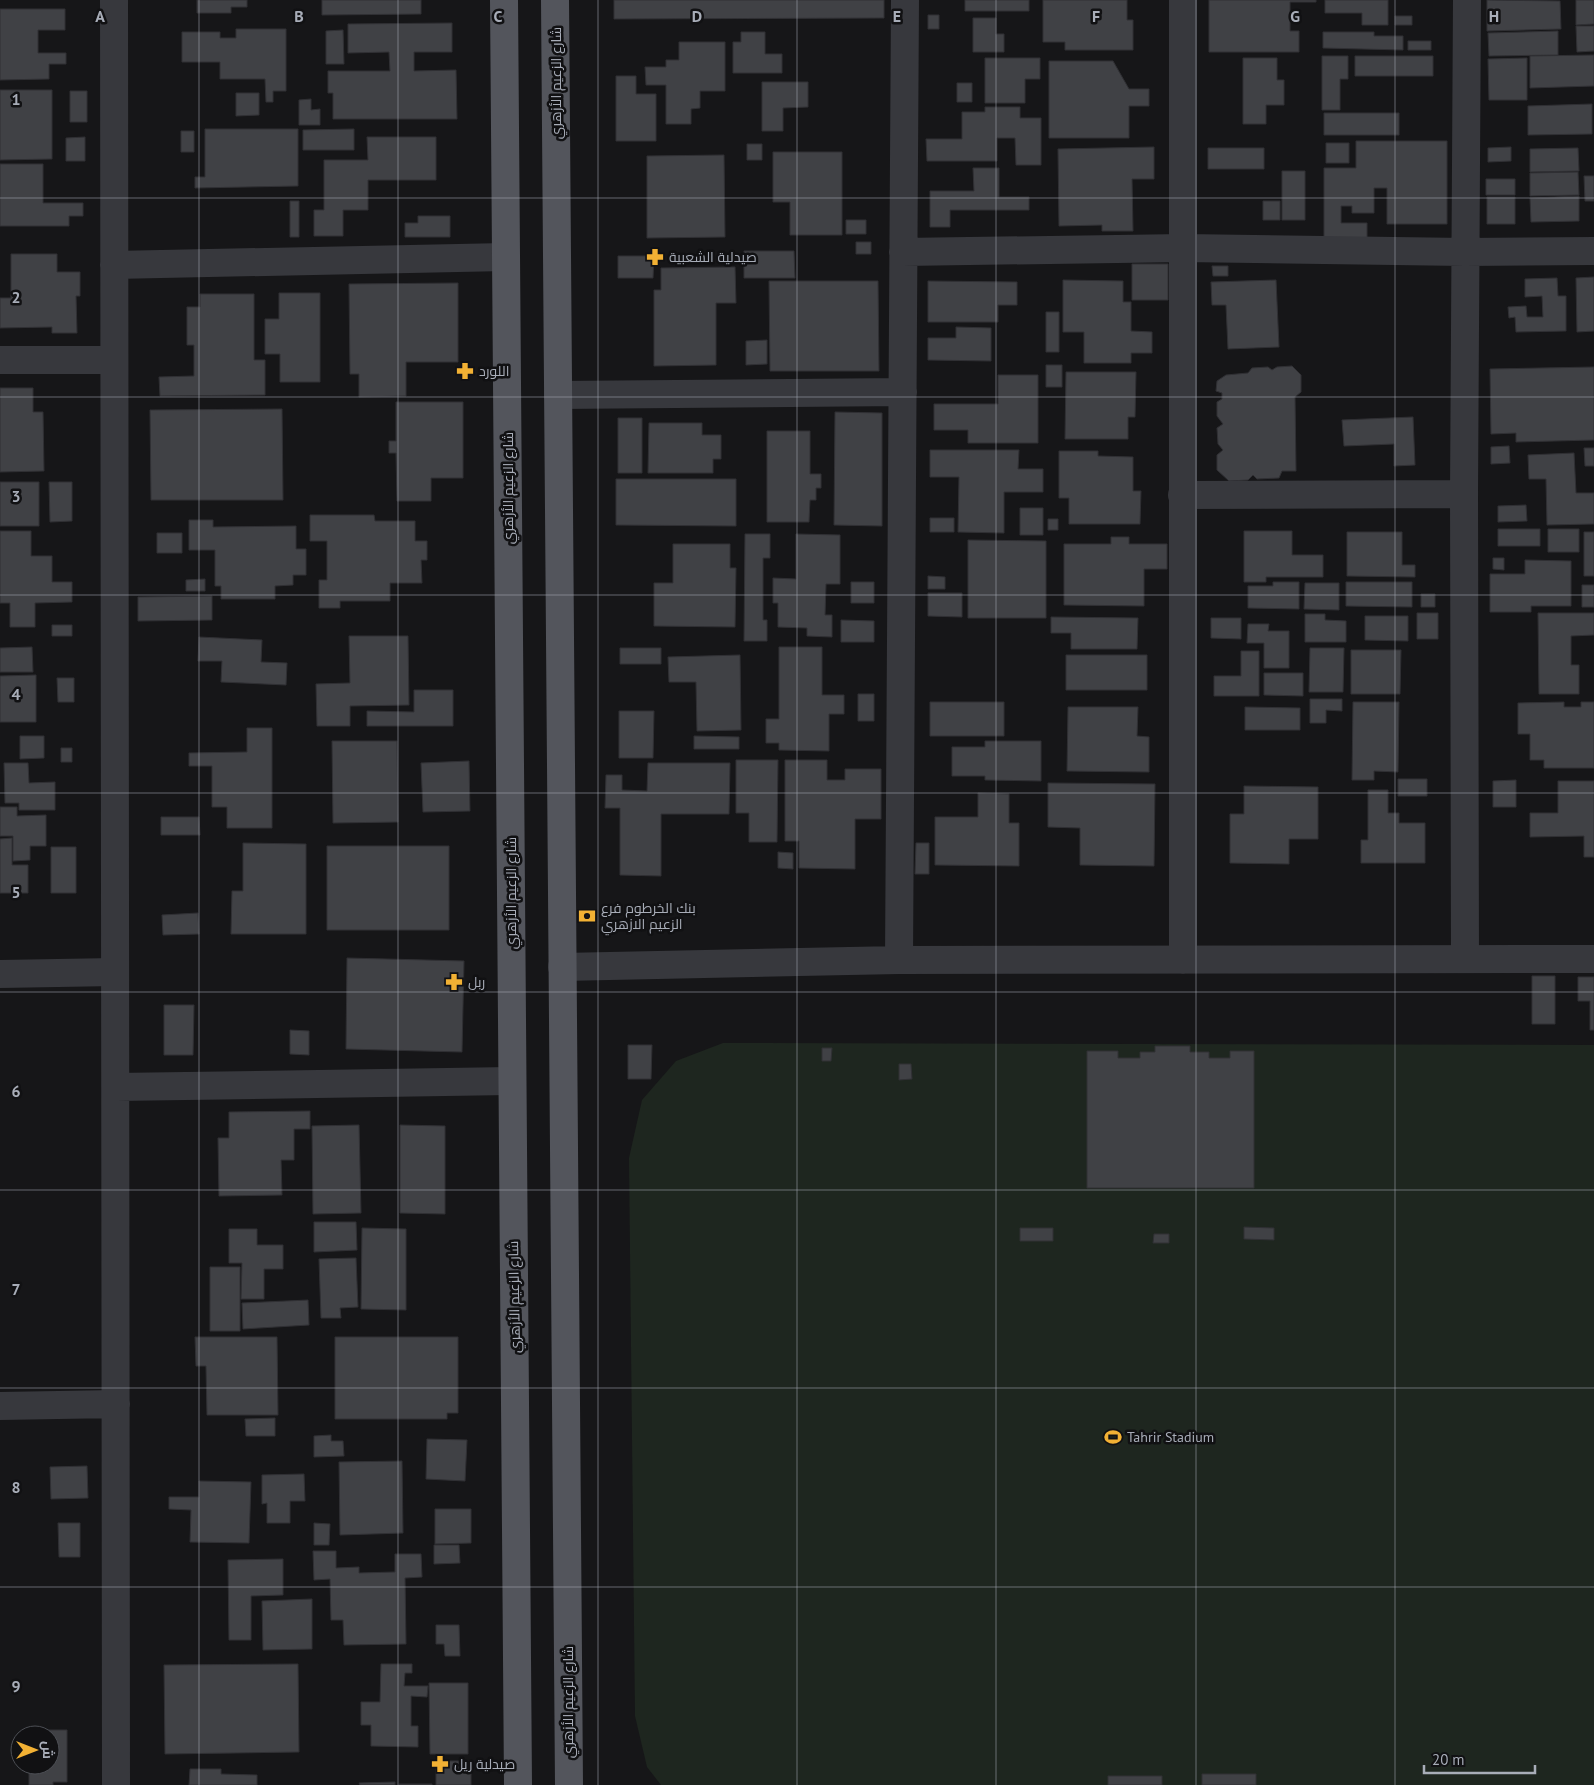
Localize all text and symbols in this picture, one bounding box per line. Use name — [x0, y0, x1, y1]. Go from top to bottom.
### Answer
text: A — [95, 6, 105, 26]
text: B — [294, 6, 304, 26]
text: C — [494, 6, 503, 26]
text: D — [692, 6, 702, 26]
text: E — [893, 6, 901, 26]
text: F — [1092, 6, 1100, 26]
text: G — [1290, 6, 1300, 26]
text: H — [1489, 6, 1499, 26]
street label: شارع الزعيم الأزهري — [547, 27, 568, 139]
text: 1 — [11, 89, 21, 109]
pharmacy icon: صيدلية الشعبية — [645, 247, 665, 267]
place label: صيدلية الشعبية — [669, 248, 757, 266]
text: 2 — [11, 287, 21, 307]
pharmacy icon: اللورد — [455, 361, 475, 381]
place label: اللورد — [479, 362, 509, 380]
street label: شارع الزعيم الأزهري — [499, 432, 520, 544]
text: 3 — [11, 486, 21, 506]
text: 4 — [11, 684, 21, 704]
street label: شارع الزعيم الأزهري — [502, 837, 523, 949]
text: 5 — [11, 882, 21, 902]
place label: بنك الخرطوم فرع الزعيم الازهري — [601, 899, 696, 936]
bank icon: بنك الخرطوم فرع الزعيم الازهري — [577, 906, 597, 926]
pharmacy icon: ربل — [444, 972, 464, 992]
place label: ربل — [468, 973, 485, 991]
text: 6 — [11, 1081, 21, 1101]
street label: شارع الزعيم الأزهري — [504, 1241, 527, 1353]
text: 7 — [11, 1279, 21, 1299]
sports icon: Tahrir Stadium — [1103, 1427, 1123, 1447]
place label: Tahrir Stadium — [1127, 1428, 1214, 1446]
text: 8 — [11, 1477, 21, 1497]
street label: شارع الزعيم الأزهري — [559, 1646, 580, 1758]
text: 9 — [11, 1676, 21, 1696]
north arrow — [10, 1725, 60, 1775]
text: ش — [39, 1741, 57, 1759]
scale bar — [1424, 1742, 1535, 1774]
text: 20 m — [1432, 1750, 1465, 1769]
pharmacy icon: صيدلية ريل — [430, 1754, 450, 1774]
place label: صيدلية ريل — [454, 1755, 515, 1773]

